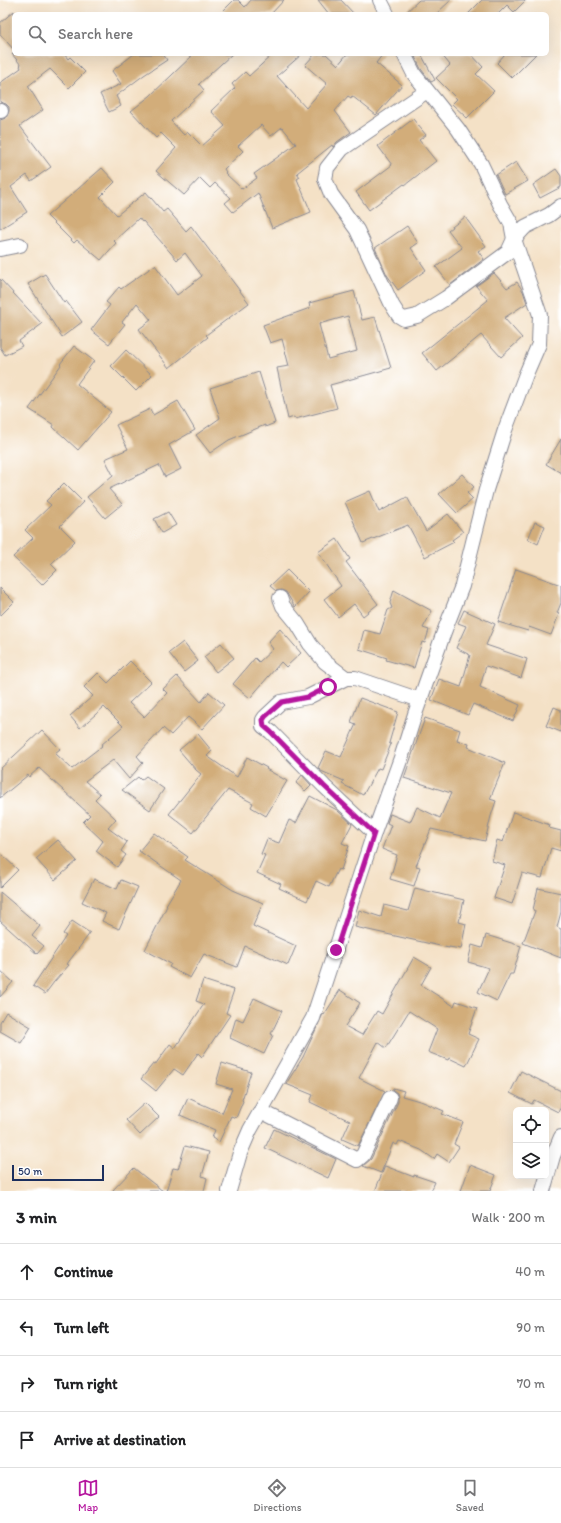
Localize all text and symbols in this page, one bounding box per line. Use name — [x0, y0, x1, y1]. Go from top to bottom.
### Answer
search box — [12, 12, 549, 56]
icon: search — [26, 23, 48, 45]
text: Search here — [58, 25, 133, 43]
route start — [319, 678, 337, 696]
route end — [327, 941, 345, 959]
map controls — [513, 1107, 549, 1179]
button: locate — [513, 1107, 549, 1143]
button: layers — [513, 1143, 549, 1179]
scale bar — [12, 1163, 104, 1182]
text: 50 m — [18, 1165, 42, 1178]
text: 3 min — [16, 1207, 57, 1227]
text: Walk · 200 m — [472, 1210, 545, 1225]
icon: ahead — [16, 1261, 38, 1283]
text: Continue — [54, 1263, 113, 1281]
text: 40 m — [515, 1264, 545, 1279]
icon: left — [16, 1317, 38, 1339]
text: Turn left — [54, 1319, 109, 1337]
text: 90 m — [516, 1320, 545, 1335]
icon: right — [16, 1373, 38, 1395]
text: Turn right — [54, 1375, 118, 1393]
text: 70 m — [517, 1376, 545, 1391]
icon: arrive — [16, 1429, 38, 1451]
text: Arrive at destination — [54, 1431, 186, 1449]
tab: Map — [77, 1477, 99, 1514]
tab: Directions — [253, 1477, 302, 1514]
tab: Saved — [456, 1477, 484, 1514]

